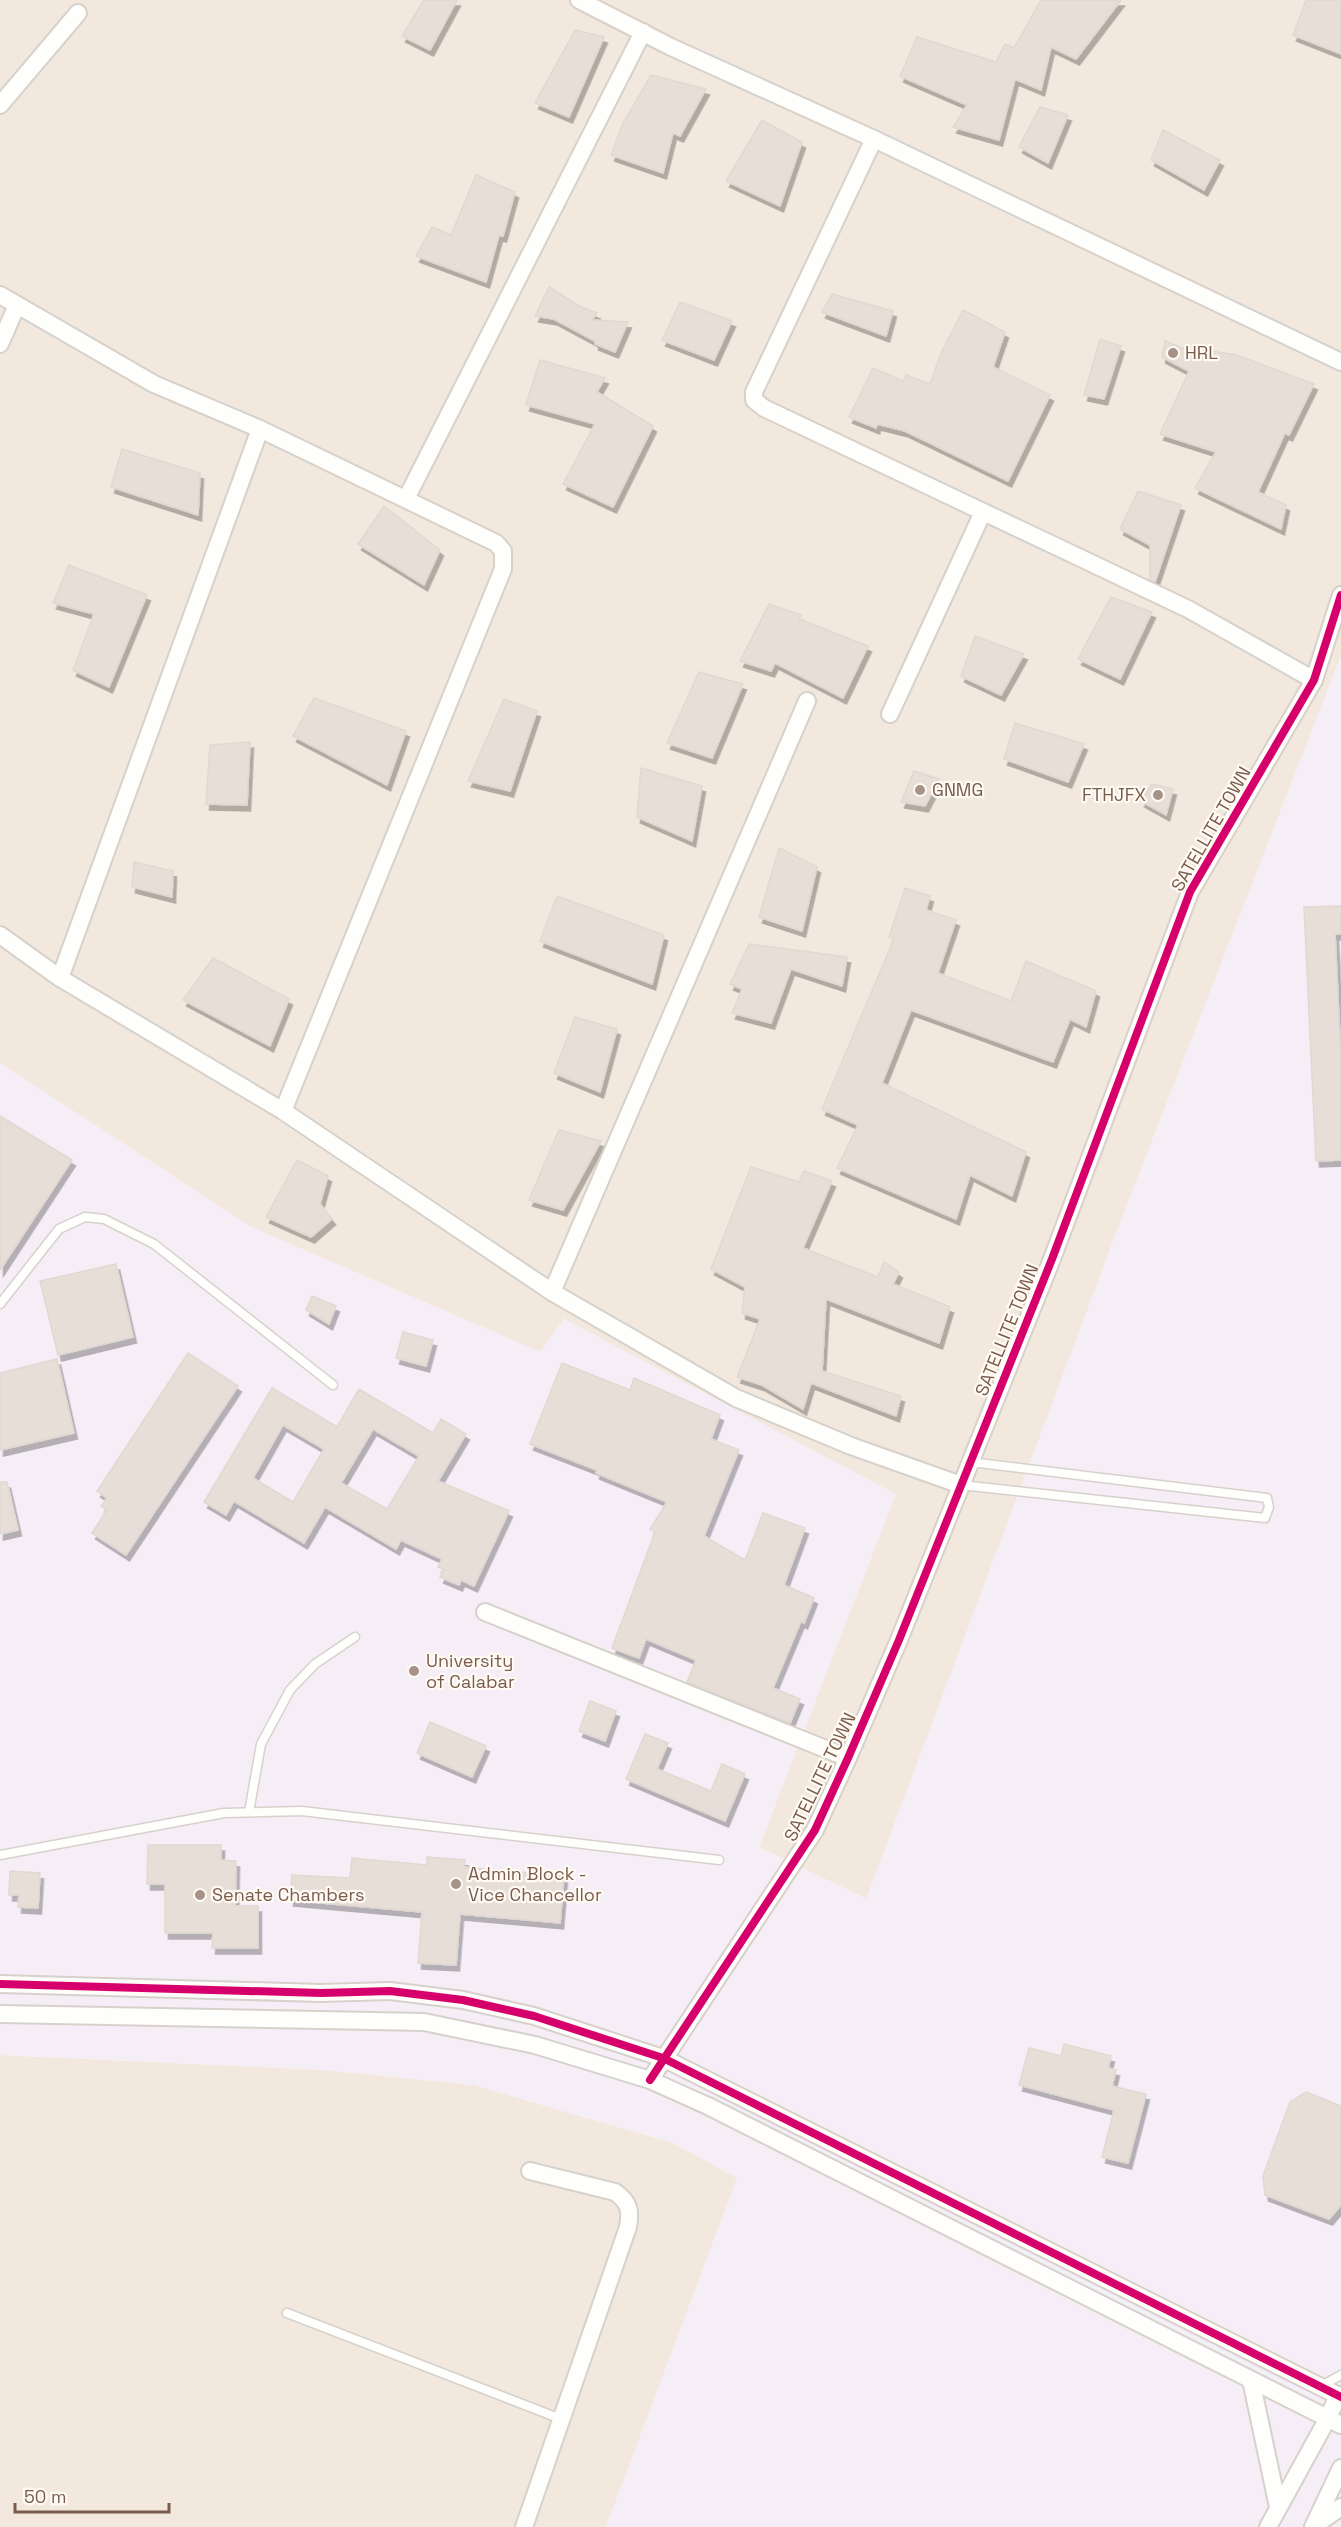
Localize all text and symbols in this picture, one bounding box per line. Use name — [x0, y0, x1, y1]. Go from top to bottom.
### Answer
place label: HRL — [1185, 341, 1218, 364]
marker: HRL — [1166, 346, 1180, 360]
street label: SATELLITE TOWN — [1166, 762, 1256, 895]
place label: GNMG — [932, 778, 983, 801]
marker: GNMG — [913, 783, 927, 797]
place label: FTHJFX — [1082, 783, 1146, 806]
marker: FTHJFX — [1151, 788, 1165, 802]
street label: SATELLITE TOWN — [970, 1260, 1043, 1399]
place label: University of Calabar — [426, 1649, 515, 1693]
marker: University of Calabar — [407, 1664, 421, 1678]
street label: SATELLITE TOWN — [778, 1709, 861, 1845]
place label: Admin Block - Vice Chancellor — [468, 1862, 602, 1906]
marker: Admin Block - Vice Chancellor — [449, 1877, 463, 1891]
place label: Senate Chambers — [212, 1883, 365, 1906]
marker: Senate Chambers — [193, 1888, 207, 1902]
scale bar — [15, 2476, 170, 2514]
text: 50 m — [24, 2485, 66, 2508]

